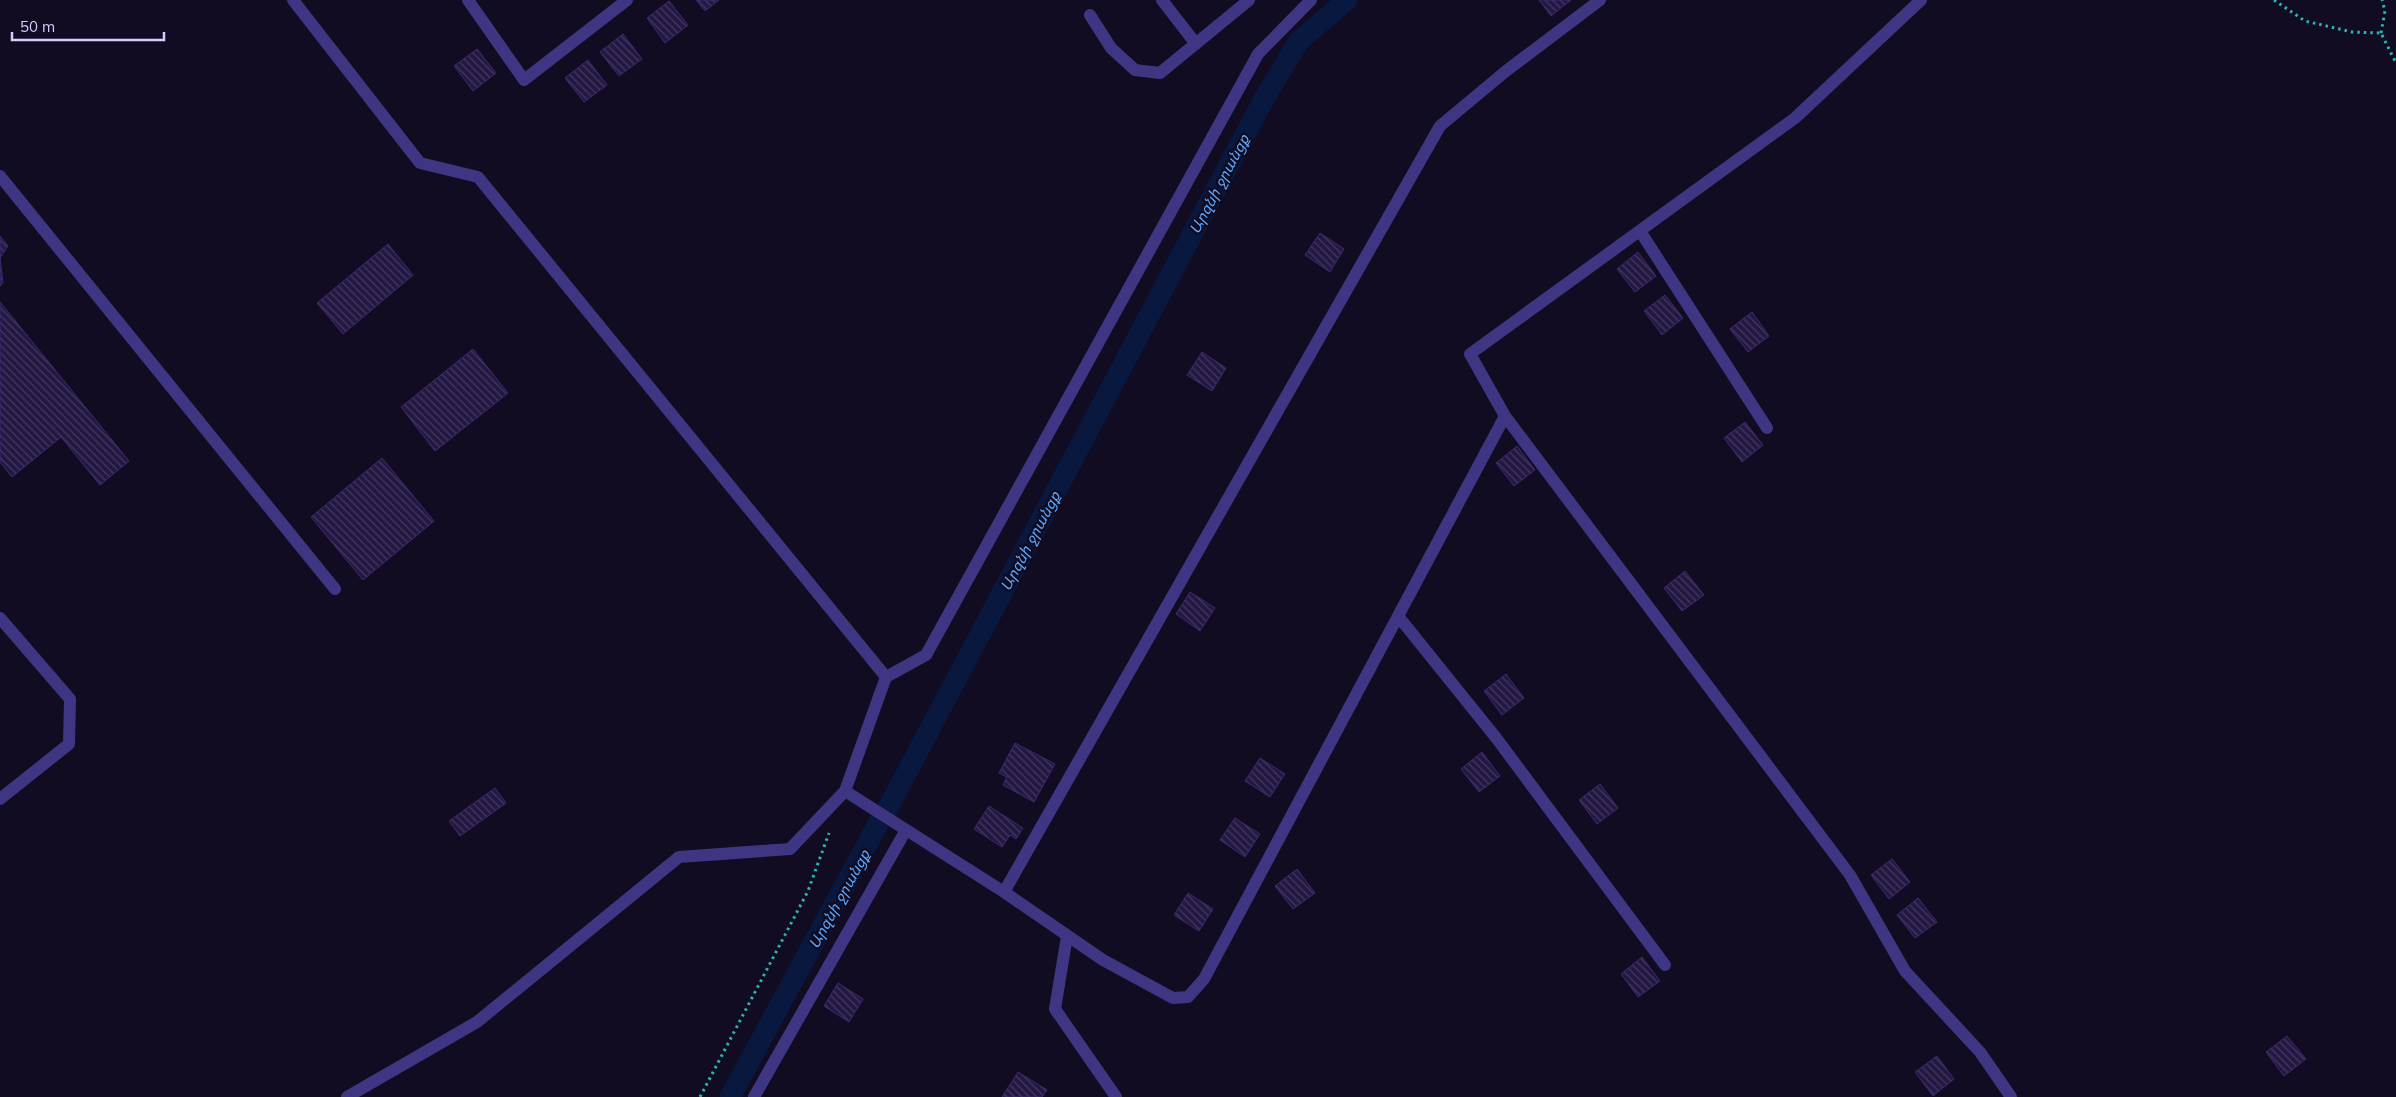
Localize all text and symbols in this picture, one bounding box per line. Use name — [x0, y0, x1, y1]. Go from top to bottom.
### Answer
scale bar — [12, 10, 165, 42]
text: 50 m — [20, 17, 55, 36]
water label: Արզնի ջրանցք — [1185, 130, 1254, 237]
water label: Արզնի ջրանցք — [996, 487, 1065, 594]
water label: Արզնի ջրանցք — [804, 846, 874, 952]

